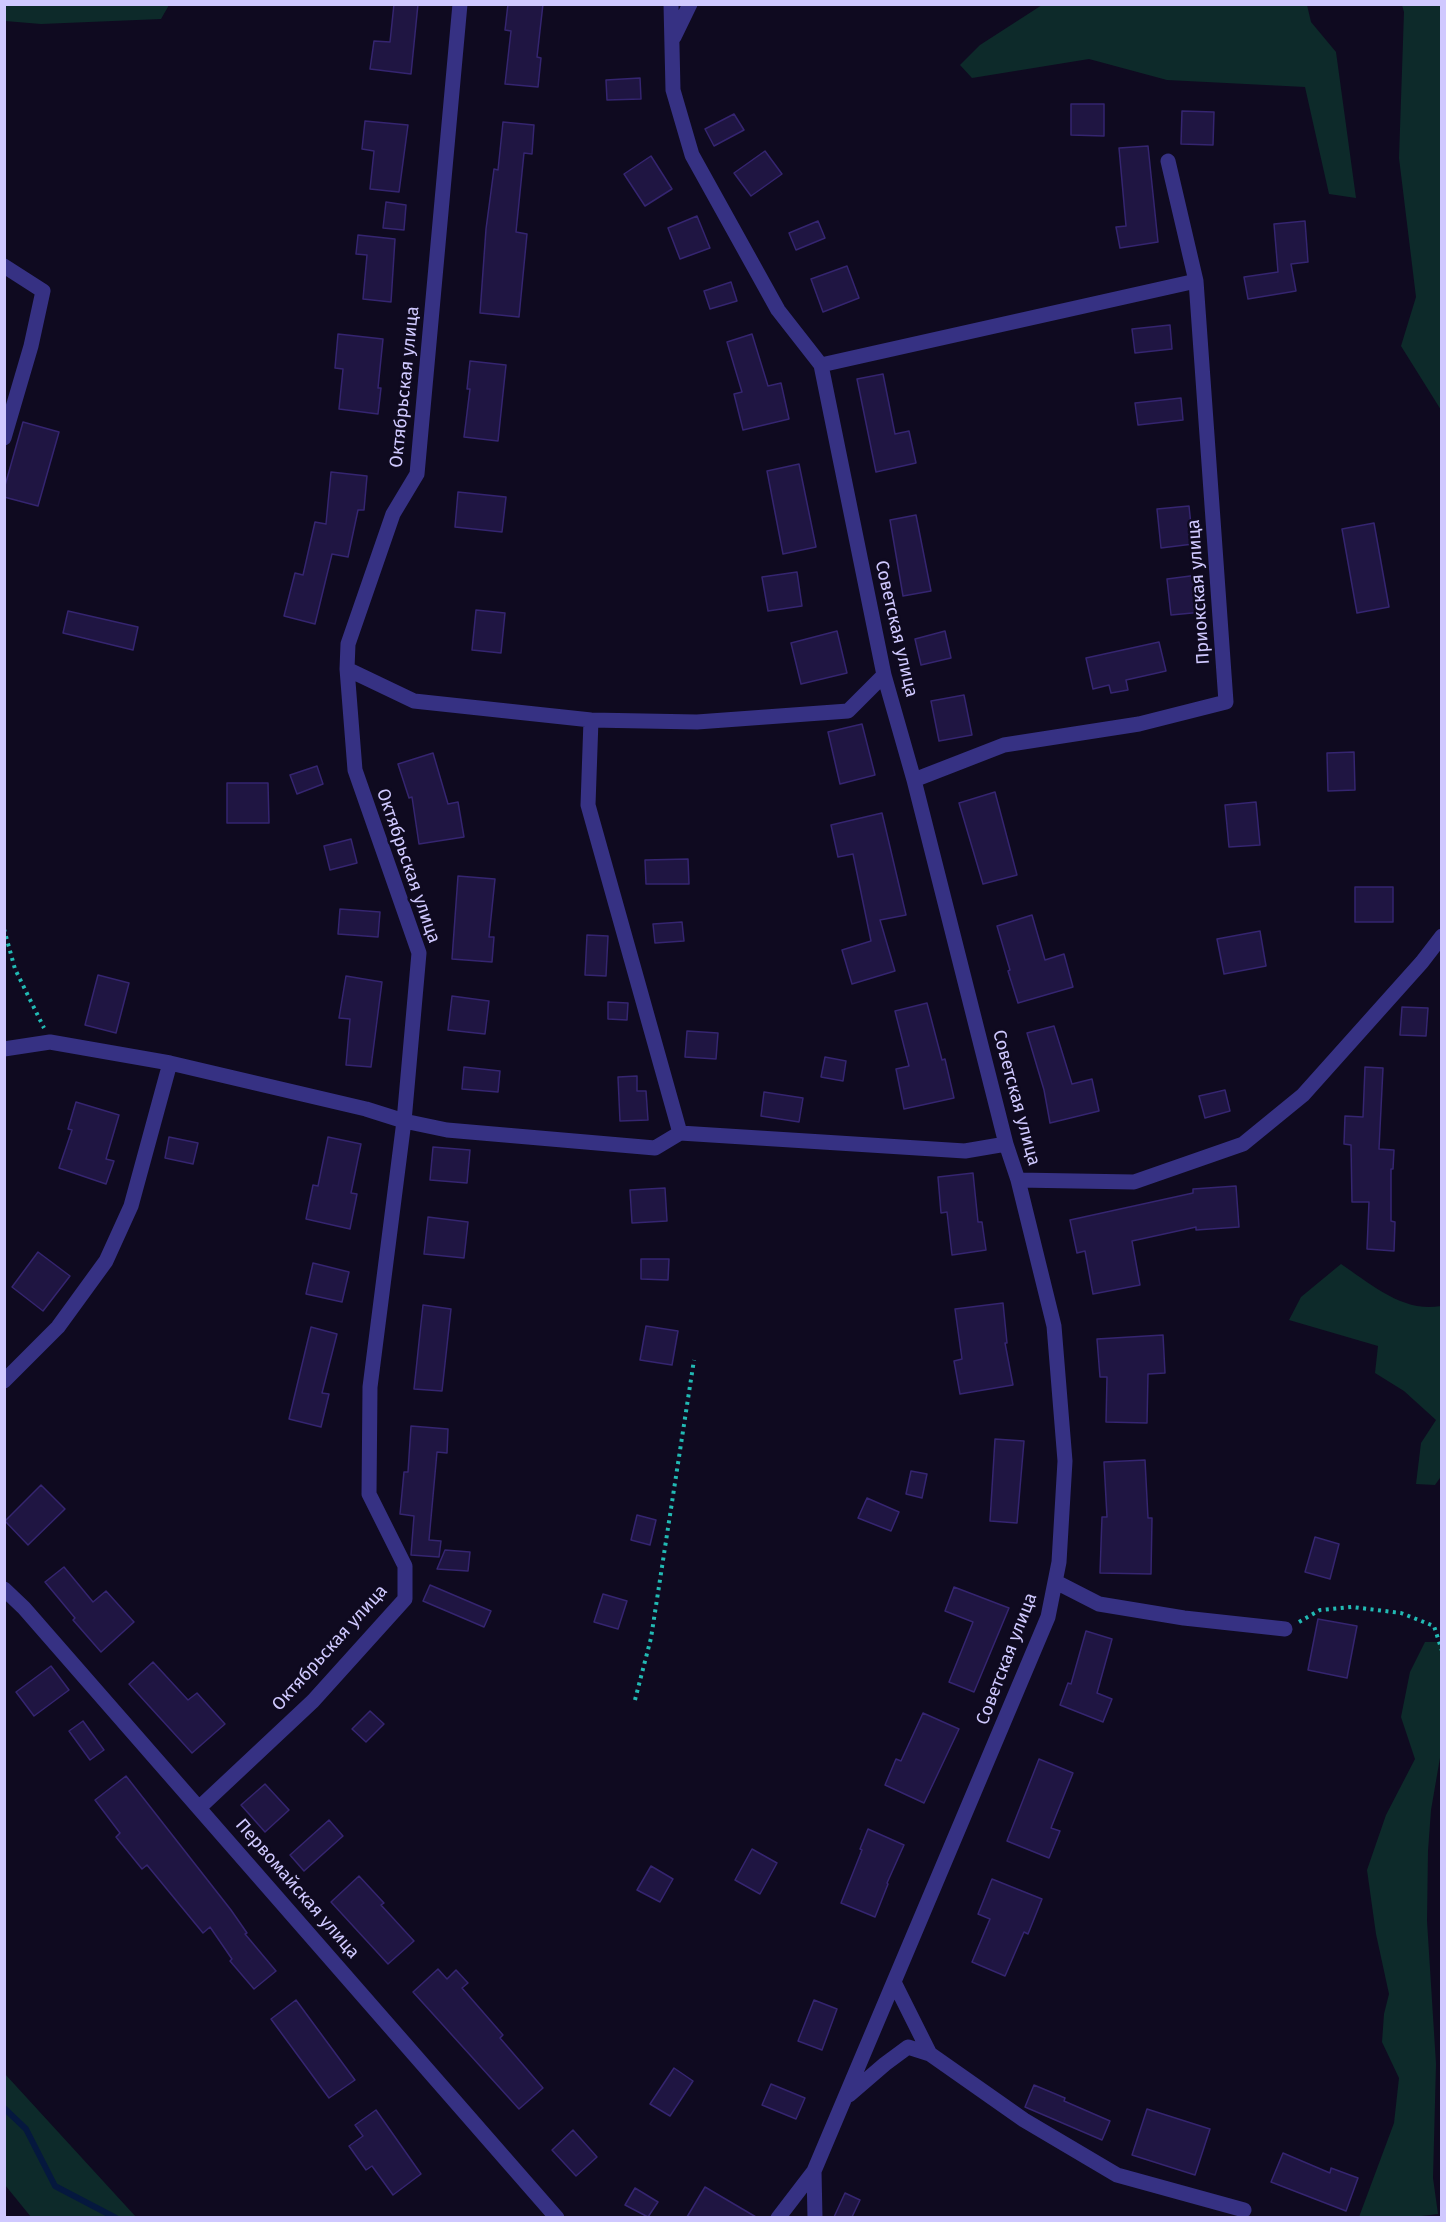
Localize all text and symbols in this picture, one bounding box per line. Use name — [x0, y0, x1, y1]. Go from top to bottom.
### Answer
street label: Октябрьская улица — [386, 305, 424, 469]
street label: Приокская улица — [1183, 519, 1215, 665]
street label: Советская улица — [870, 559, 922, 699]
street label: Октябрьская улица — [371, 786, 445, 946]
street label: Советская улица — [987, 1028, 1045, 1168]
street label: Октябрьская улица — [268, 1581, 392, 1715]
street label: Советская улица — [972, 1590, 1042, 1728]
street label: Первомайская улица — [230, 1815, 364, 1963]

